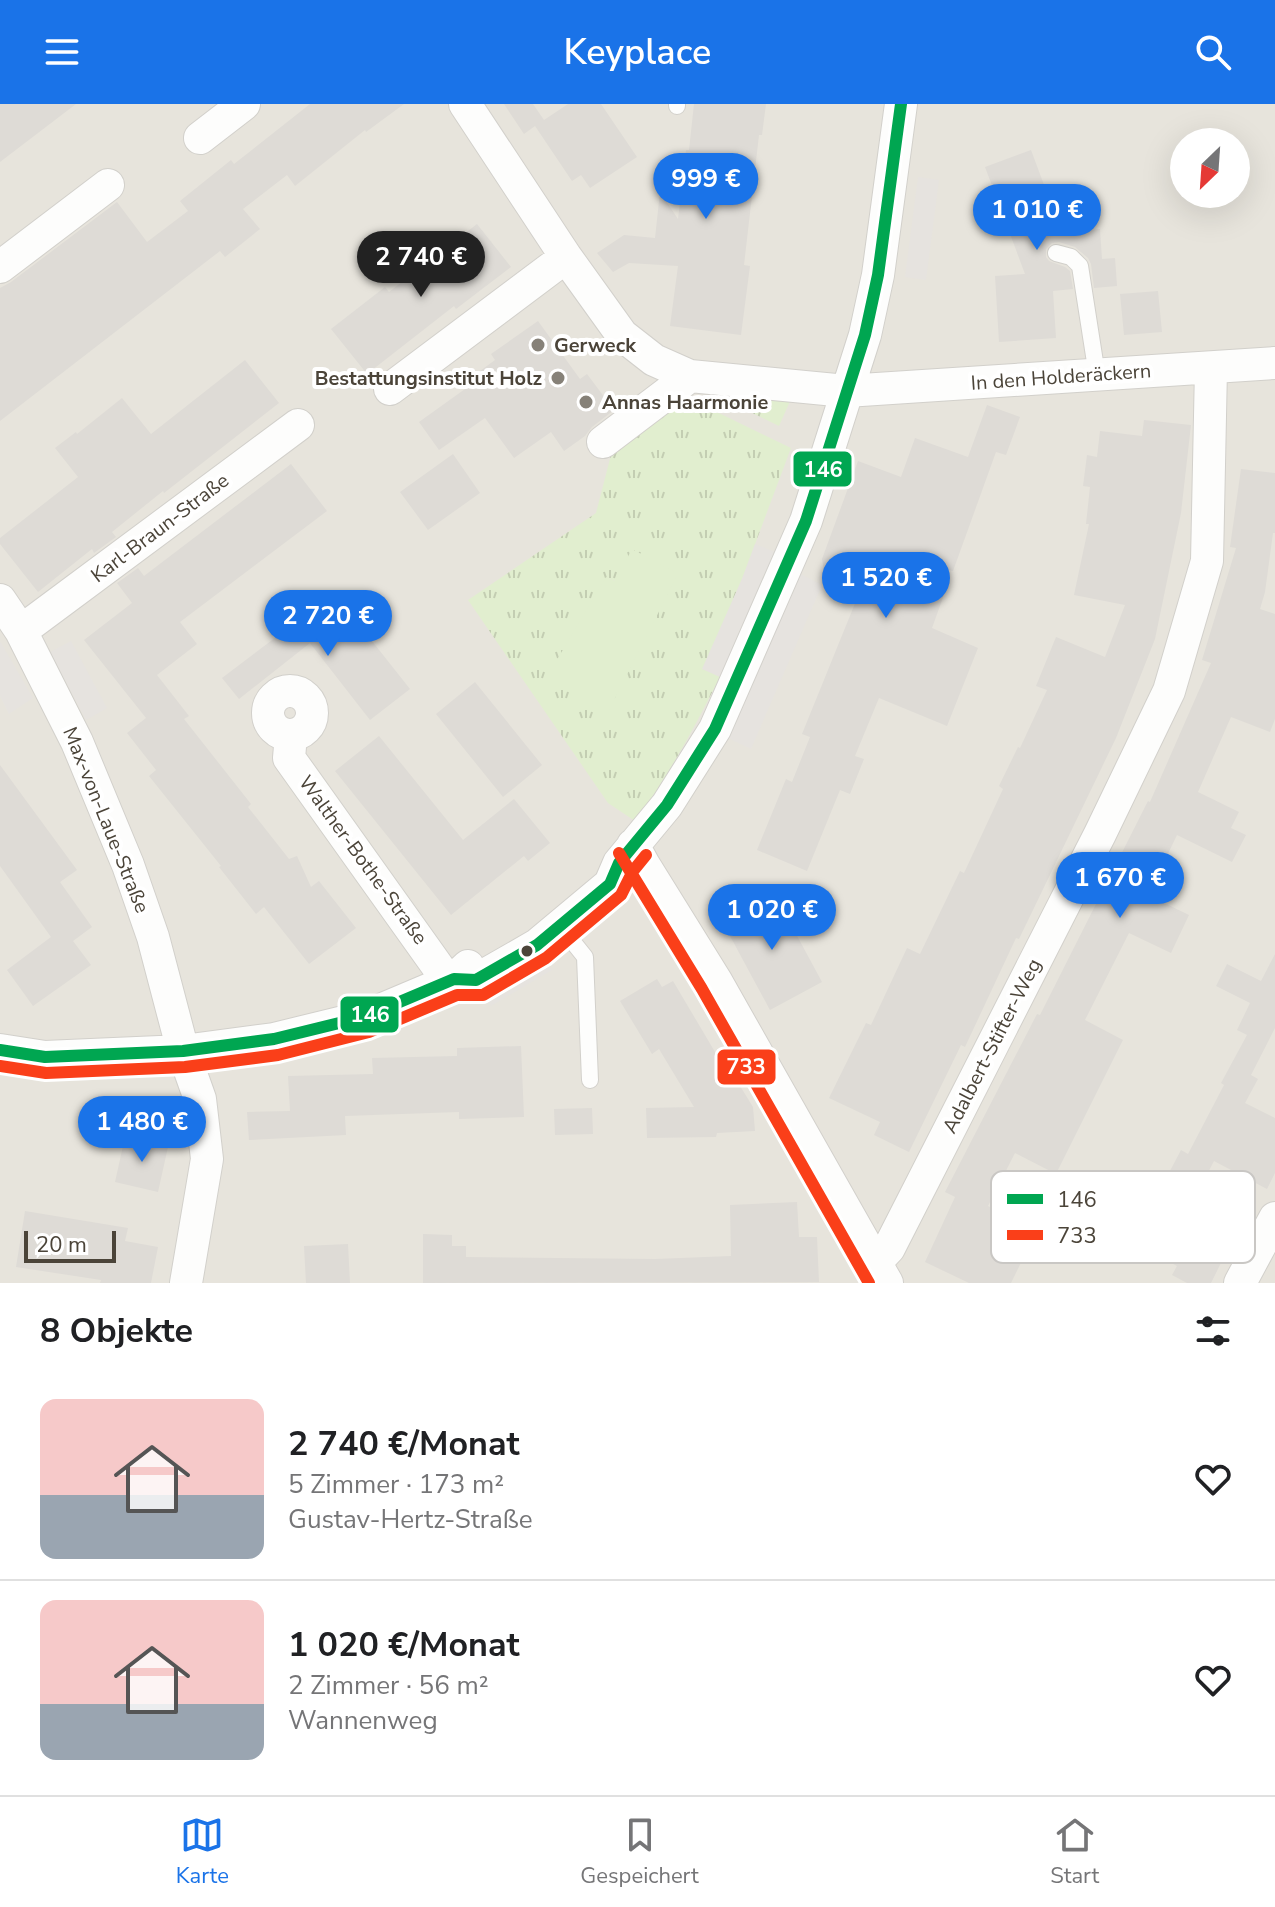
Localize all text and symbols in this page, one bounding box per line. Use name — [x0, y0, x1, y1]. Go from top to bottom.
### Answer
text: Keyplace — [564, 28, 711, 77]
icon: menu — [40, 30, 84, 74]
icon: search — [1191, 30, 1235, 74]
north arrow — [1170, 128, 1250, 208]
map controls — [1170, 128, 1250, 208]
pin: 999 € — [650, 153, 762, 221]
text: 999 € — [671, 161, 741, 196]
pin: 1 010 € — [963, 184, 1111, 252]
text: 1 010 € — [991, 192, 1083, 227]
pin: 2 740 € — [347, 231, 495, 299]
text: 2 740 € — [375, 239, 467, 274]
place label: Gerweck — [554, 332, 637, 359]
marker: Gerweck — [529, 336, 547, 354]
street label: In den Holderäckern — [970, 357, 1152, 397]
place label: Bestattungsinstitut Holz — [315, 365, 542, 392]
marker: Bestattungsinstitut Holz — [549, 369, 567, 387]
place label: Annas Haarmonie — [602, 389, 768, 416]
marker: Annas Haarmonie — [577, 393, 595, 411]
line badge: 146 — [792, 450, 853, 488]
text: 146 — [803, 455, 843, 485]
street label: Karl-Braun-Straße — [86, 467, 234, 589]
pin: 1 520 € — [812, 552, 960, 620]
text: 1 520 € — [840, 560, 932, 595]
pin: 2 720 € — [254, 590, 402, 658]
text: 2 720 € — [282, 598, 374, 633]
street label: Max-von-Laue-Straße — [56, 723, 156, 917]
street label: Walther-Bothe-Straße — [292, 770, 434, 950]
pin: 1 670 € — [1046, 852, 1194, 920]
text: 1 670 € — [1074, 860, 1166, 895]
pin: 1 020 € — [698, 884, 846, 952]
text: 1 020 € — [726, 892, 818, 927]
unlabelled marker — [519, 943, 535, 959]
street label: Adalbert-Stifter-Weg — [936, 954, 1048, 1138]
line badge: 146 — [339, 995, 400, 1034]
text: 146 — [350, 1000, 390, 1030]
line badge: 733 — [716, 1048, 777, 1086]
text: 733 — [726, 1052, 766, 1082]
pin: 1 480 € — [68, 1096, 216, 1164]
text: 1 480 € — [96, 1104, 188, 1139]
legend — [991, 1171, 1255, 1263]
text: 146 — [1057, 1185, 1097, 1215]
text: 733 — [1057, 1221, 1097, 1251]
scale bar — [24, 1227, 116, 1263]
text: 20 m — [36, 1230, 87, 1260]
text: 8 Objekte — [40, 1308, 193, 1354]
icon: filters — [1191, 1309, 1235, 1353]
text: 2 740 €/Monat — [288, 1421, 520, 1467]
icon: home — [104, 1431, 200, 1527]
icon: heart — [1191, 1457, 1235, 1501]
text: 5 Zimmer · 173 m² — [288, 1467, 504, 1502]
text: Gustav-Hertz-Straße — [288, 1502, 533, 1537]
text: 1 020 €/Monat — [288, 1622, 520, 1668]
icon: home — [104, 1632, 200, 1728]
icon: heart — [1191, 1658, 1235, 1702]
text: 2 Zimmer · 56 m² — [288, 1668, 489, 1703]
text: Wannenweg — [288, 1703, 438, 1738]
tab: Karte — [176, 1813, 229, 1891]
tab: Gespeichert — [580, 1813, 699, 1891]
tab: Start — [1050, 1813, 1099, 1891]

